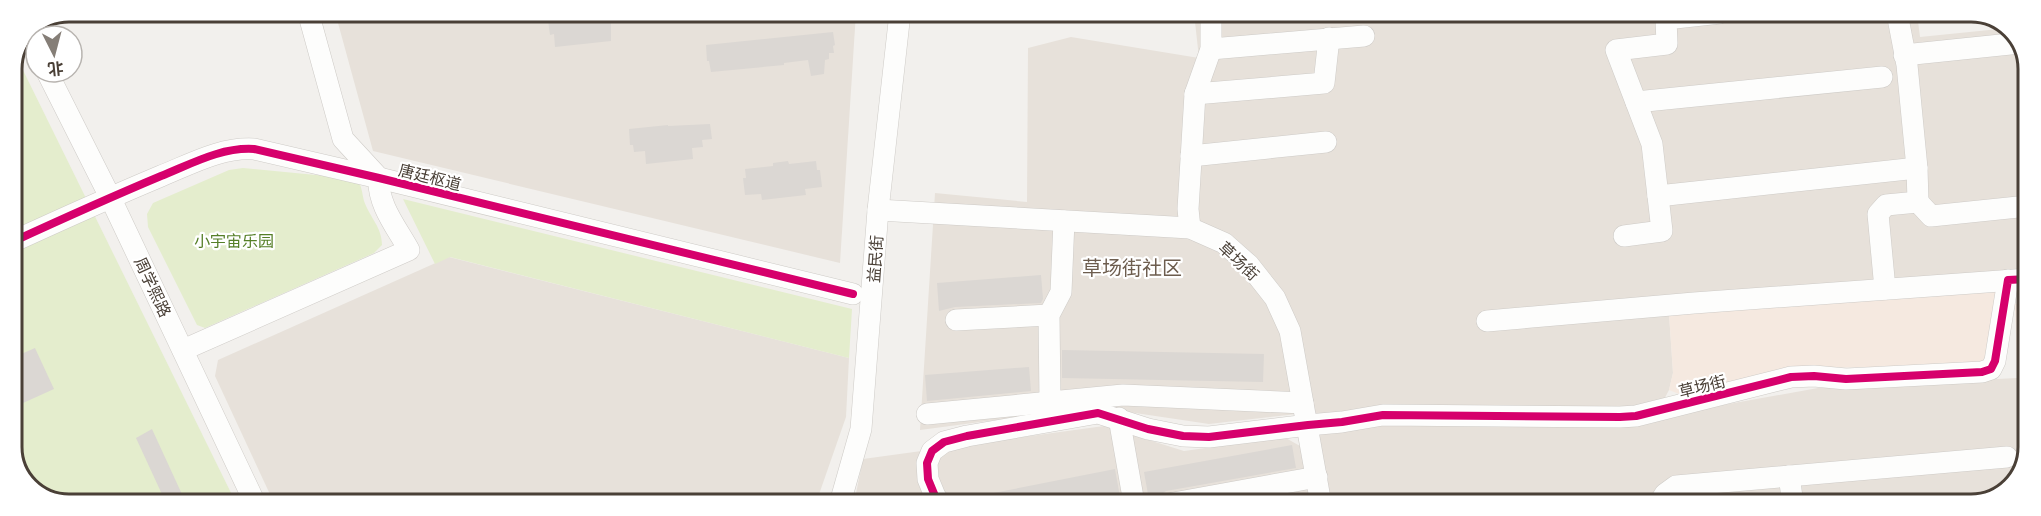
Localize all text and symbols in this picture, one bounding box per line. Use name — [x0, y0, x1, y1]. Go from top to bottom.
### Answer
north arrow — [24, 24, 84, 84]
text: 北 — [47, 58, 64, 79]
street label: 唐廷枢道 — [397, 161, 463, 194]
park label: 小宇宙乐园 — [194, 232, 274, 251]
street label: 益民街 — [864, 234, 887, 284]
street label: 草场街 — [1215, 238, 1263, 285]
street label: 周学熙路 — [130, 254, 175, 320]
district label: 草场街社区 — [1082, 256, 1182, 280]
street label: 草场街 — [1677, 371, 1728, 402]

